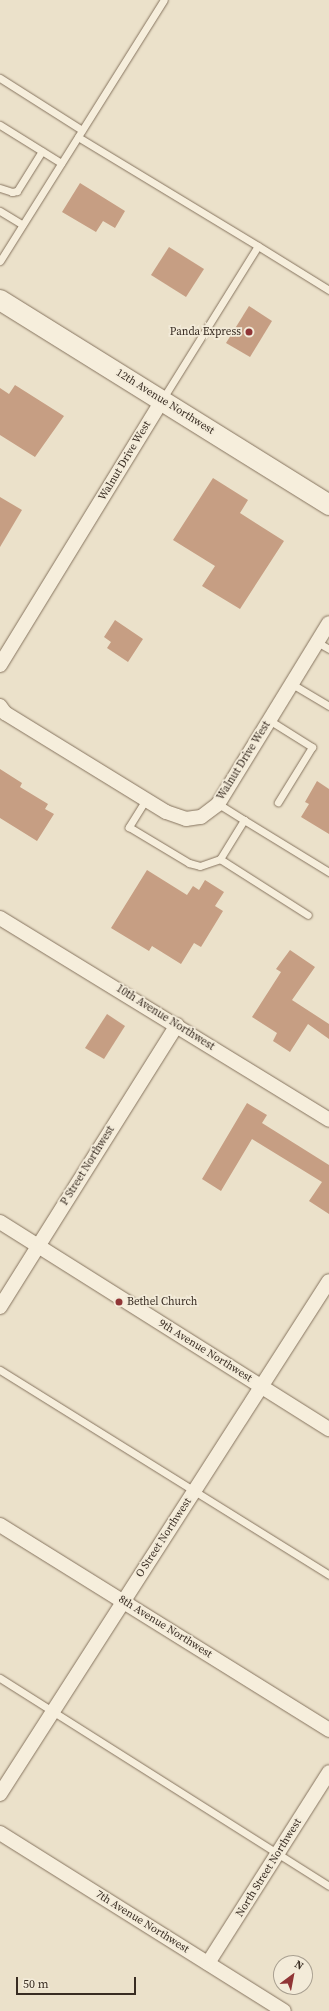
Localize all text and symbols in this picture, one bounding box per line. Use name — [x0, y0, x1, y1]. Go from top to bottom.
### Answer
place label: Panda Express — [170, 325, 241, 339]
marker: Panda Express — [244, 327, 254, 337]
street label: 12th Avenue Northwest — [113, 366, 217, 438]
street label: Walnut Drive West — [96, 419, 154, 503]
street label: Walnut Drive West — [214, 719, 274, 803]
street label: 10th Avenue Northwest — [113, 982, 217, 1054]
street label: P Street Northwest — [58, 1124, 118, 1208]
place label: Bethel Church — [127, 1295, 197, 1309]
marker: Bethel Church — [114, 1297, 124, 1307]
street label: 9th Avenue Northwest — [156, 1317, 254, 1385]
street label: O Street Northwest — [133, 1496, 195, 1580]
street label: 8th Avenue Northwest — [116, 1593, 214, 1661]
street label: North Street Northwest — [233, 1816, 305, 1920]
street label: 7th Avenue Northwest — [93, 1888, 191, 1956]
north arrow — [273, 1955, 313, 1995]
text: N — [292, 1957, 306, 1974]
scale bar — [18, 1969, 138, 1995]
text: 50 m — [23, 1976, 49, 1992]

